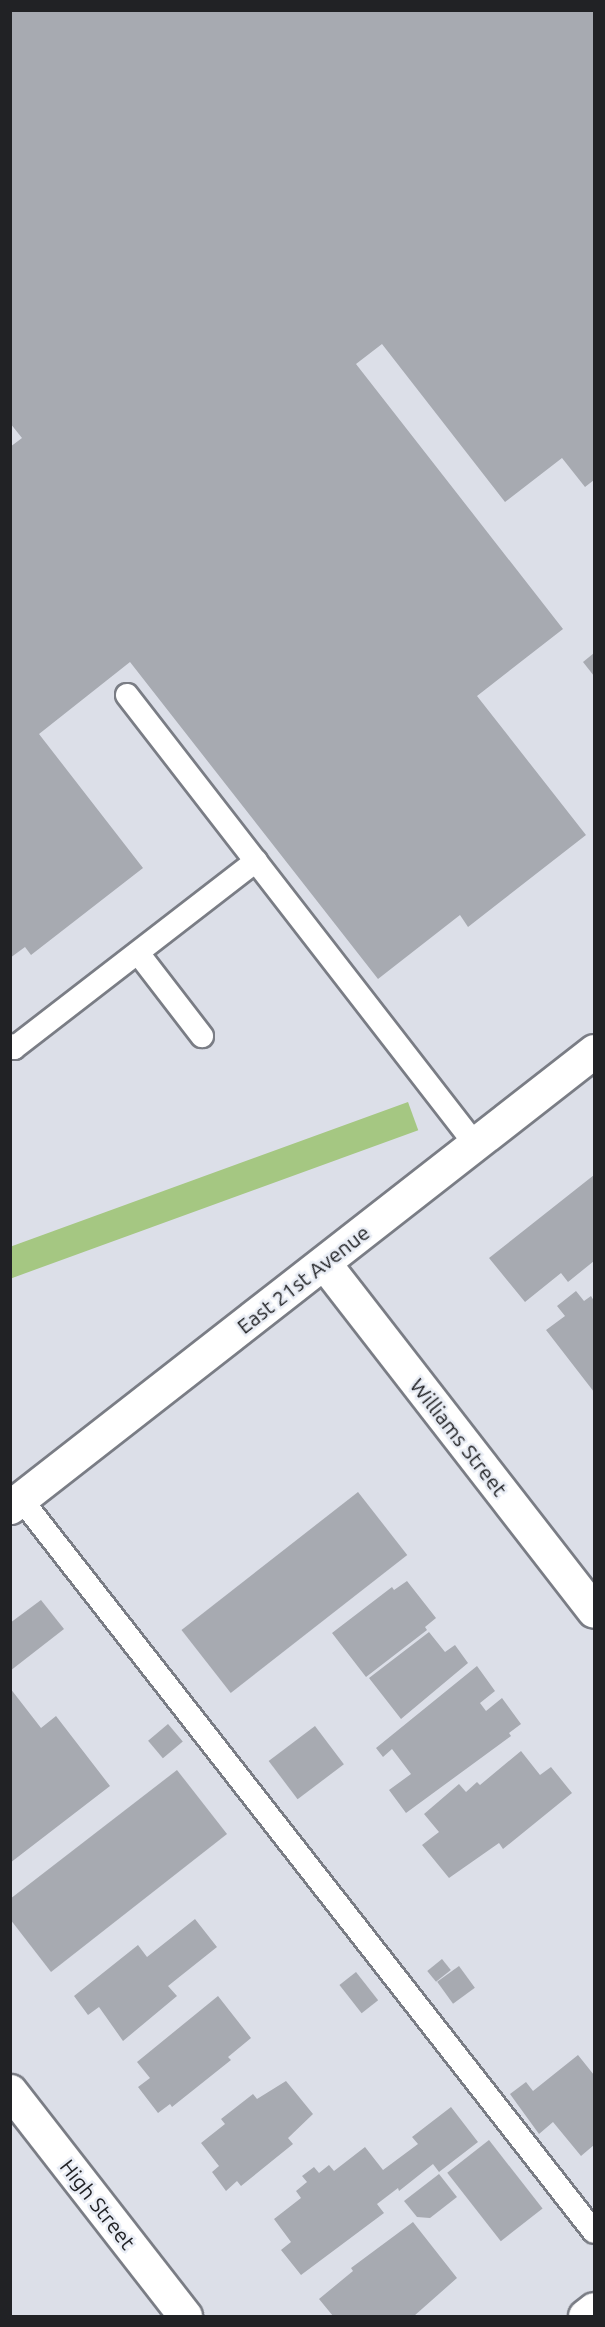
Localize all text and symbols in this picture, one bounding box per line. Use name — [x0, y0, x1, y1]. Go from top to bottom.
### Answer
street label: East 21st Avenue — [232, 1219, 374, 1339]
street label: Williams Street — [405, 1373, 513, 1501]
street label: High Street — [55, 2154, 141, 2254]

